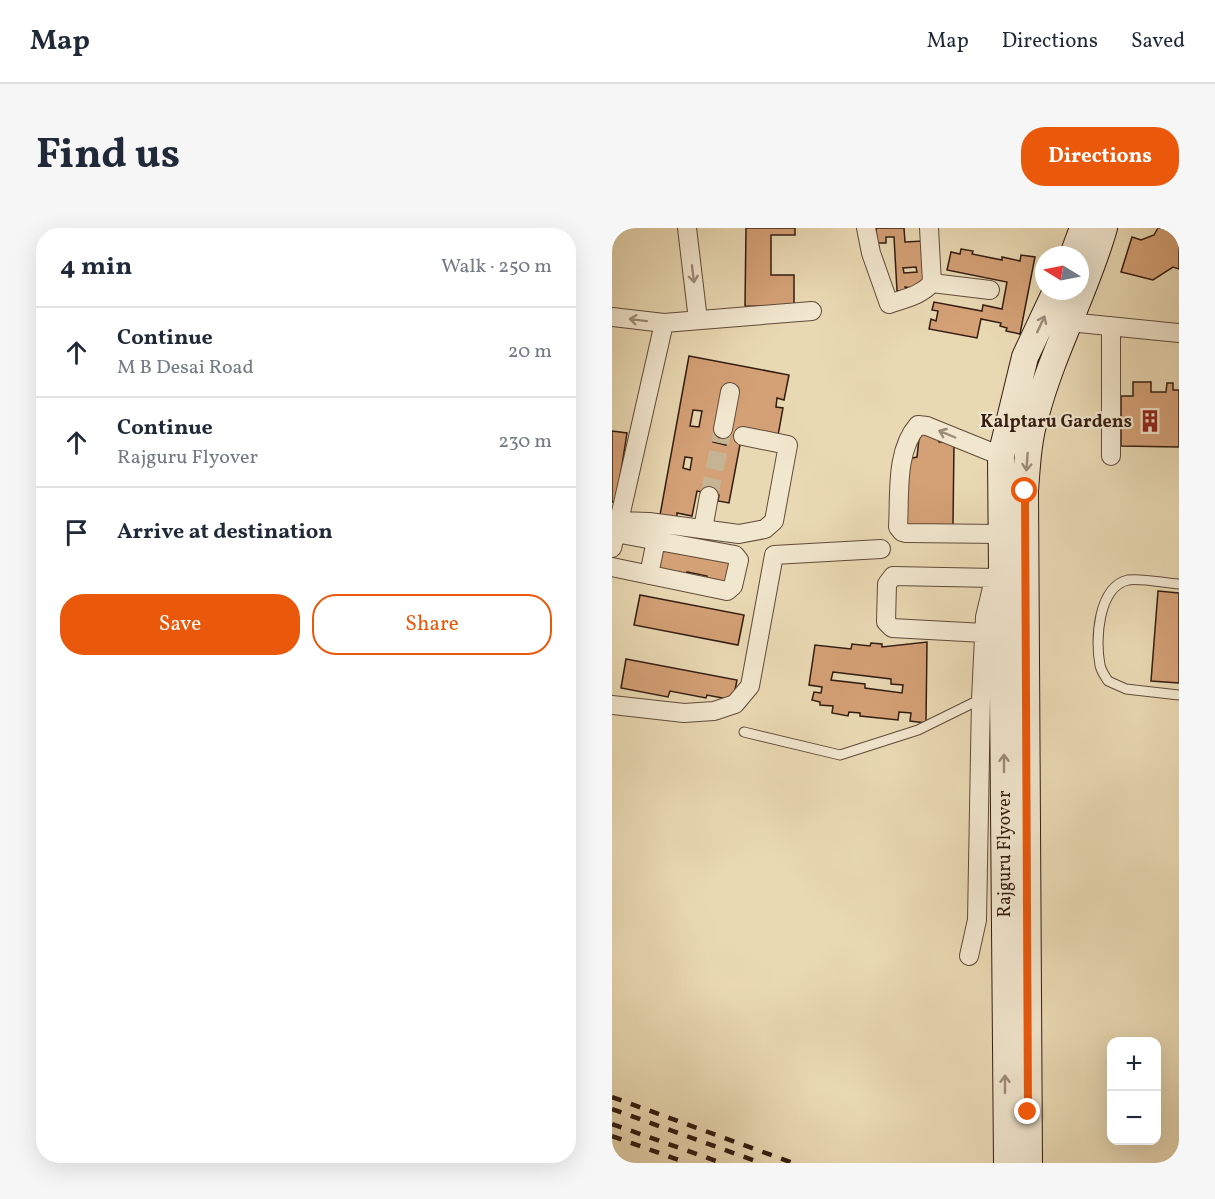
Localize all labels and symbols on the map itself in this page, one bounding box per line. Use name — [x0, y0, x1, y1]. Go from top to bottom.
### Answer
north arrow — [1035, 246, 1089, 300]
one-way arrow — [687, 264, 698, 284]
one-way arrow — [629, 314, 649, 325]
one-way arrow — [1035, 316, 1047, 334]
building icon: Kalptaru Gardens — [1137, 408, 1163, 434]
place label: Kalptaru Gardens — [980, 410, 1132, 435]
one-way arrow — [938, 428, 957, 439]
one-way arrow — [1021, 452, 1032, 472]
route start — [1011, 477, 1037, 503]
one-way arrow — [998, 753, 1010, 773]
street label: Rajguru Flyover — [993, 790, 1018, 917]
one-way arrow — [999, 1074, 1011, 1094]
route end — [1014, 1098, 1040, 1124]

